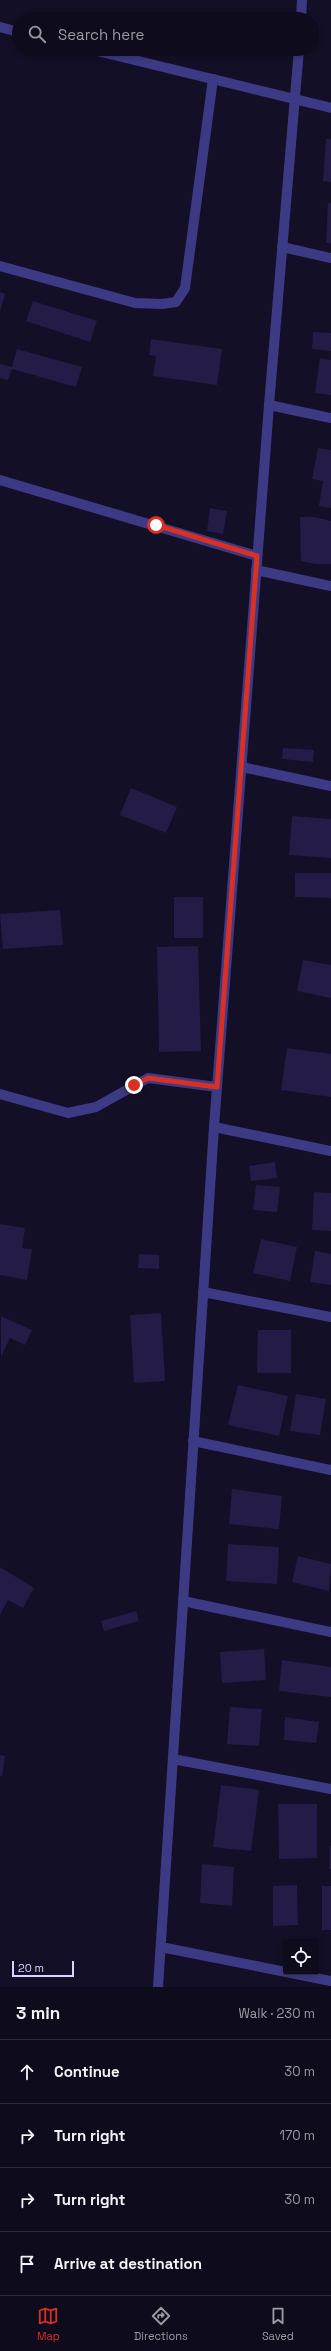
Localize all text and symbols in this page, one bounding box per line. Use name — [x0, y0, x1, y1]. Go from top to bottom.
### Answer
search box — [12, 12, 319, 56]
icon: search — [26, 23, 48, 45]
text: Search here — [58, 25, 144, 44]
route start — [147, 516, 165, 534]
route end — [125, 1076, 143, 1094]
map controls — [283, 1939, 319, 1975]
button: locate — [283, 1939, 319, 1975]
scale bar — [12, 1959, 74, 1978]
text: 20 m — [18, 1961, 44, 1975]
text: 3 min — [16, 2002, 60, 2024]
text: Walk · 230 m — [238, 2005, 315, 2022]
icon: ahead — [16, 2061, 38, 2083]
text: Continue — [54, 2062, 120, 2081]
text: 30 m — [284, 2063, 315, 2080]
icon: right — [16, 2125, 38, 2147]
text: Turn right — [54, 2126, 125, 2145]
text: 170 m — [279, 2127, 315, 2144]
icon: right — [16, 2189, 38, 2211]
text: Turn right — [54, 2190, 125, 2209]
text: 30 m — [284, 2191, 315, 2208]
icon: arrive — [16, 2253, 38, 2275]
text: Arrive at destination — [54, 2254, 202, 2273]
tab: Map — [37, 2305, 60, 2343]
tab: Directions — [134, 2305, 188, 2343]
tab: Saved — [262, 2305, 294, 2343]

